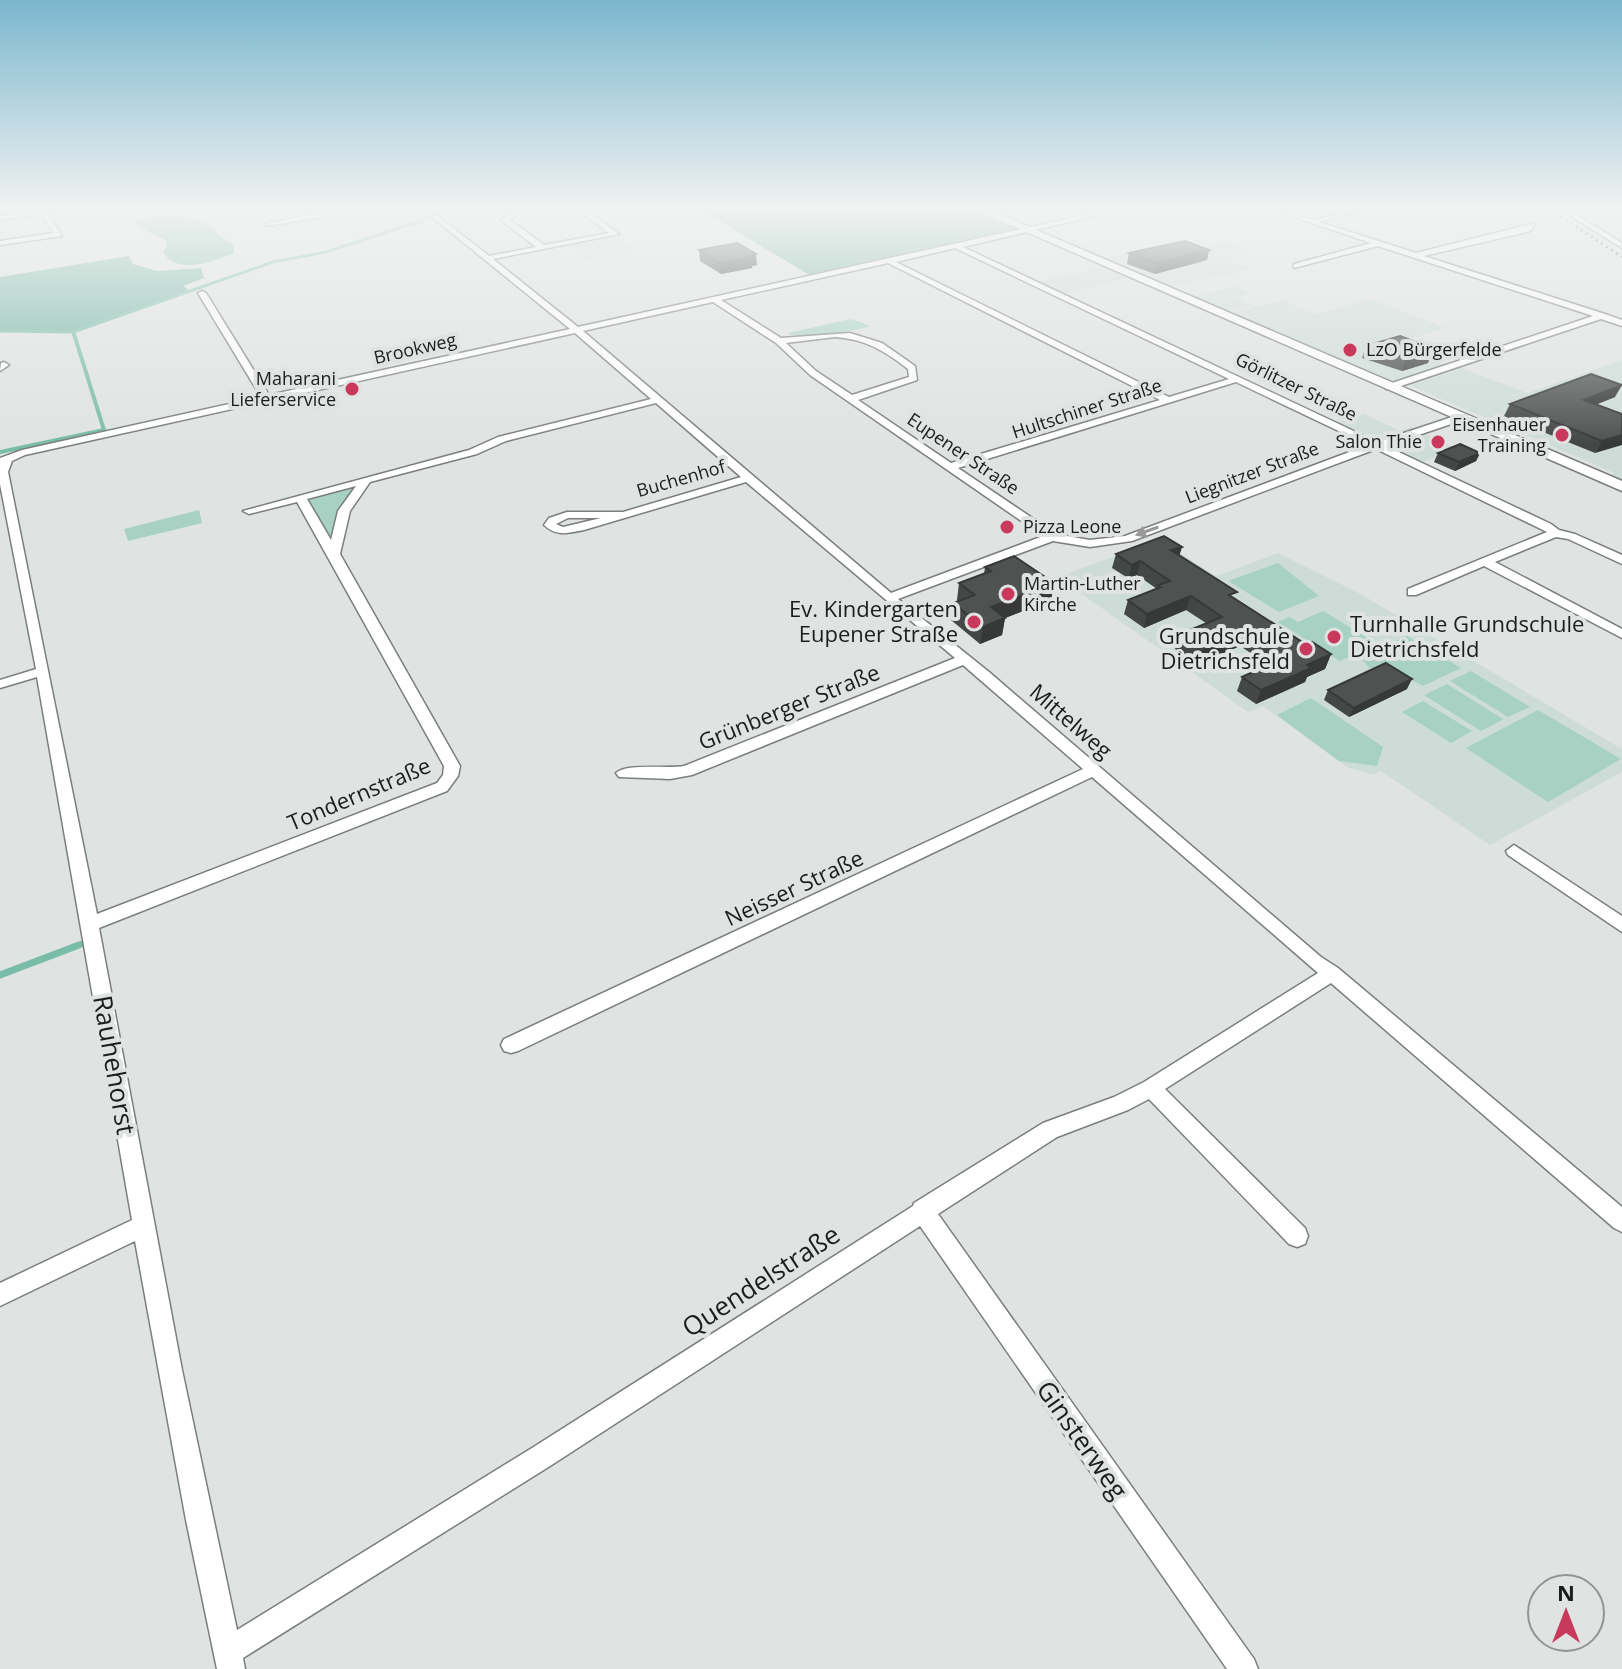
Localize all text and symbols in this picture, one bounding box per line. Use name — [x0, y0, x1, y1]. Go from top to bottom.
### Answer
street label: Brookweg — [371, 327, 459, 369]
place label: LzO Bürgerfelde — [1366, 337, 1502, 361]
marker: LzO Bürgerfelde — [1341, 341, 1359, 359]
street label: Görlitzer Straße — [1232, 346, 1361, 426]
place label: Maharani Lieferservice — [230, 366, 336, 411]
street label: Hultschiner Straße — [1009, 373, 1165, 444]
marker: Maharani Lieferservice — [343, 380, 361, 398]
street label: Eupener Straße — [903, 407, 1024, 500]
place label: Eisenhauer Training — [1452, 412, 1547, 457]
marker: Eisenhauer Training — [1553, 426, 1571, 444]
place label: Salon Thie — [1335, 429, 1422, 453]
marker: Salon Thie — [1429, 433, 1447, 451]
street label: Liegnitzer Straße — [1181, 436, 1322, 509]
street label: Buchenhof — [633, 454, 729, 502]
place label: Pizza Leone — [1023, 514, 1121, 538]
marker: Pizza Leone — [998, 518, 1016, 536]
one-way arrow — [1135, 526, 1159, 538]
place label: Martin-Luther Kirche — [1024, 571, 1141, 616]
marker: Martin-Luther Kirche — [999, 585, 1017, 603]
place label: Ev. Kindergarten Eupener Straße — [789, 593, 958, 648]
place label: Turnhalle Grundschule Dietrichsfeld — [1350, 608, 1584, 663]
marker: Ev. Kindergarten Eupener Straße — [965, 613, 983, 631]
place label: Grundschule Dietrichsfeld — [1159, 620, 1290, 675]
marker: Turnhalle Grundschule Dietrichsfeld — [1325, 628, 1343, 646]
marker: Grundschule Dietrichsfeld — [1297, 640, 1315, 658]
street label: Grünberger Straße — [694, 656, 884, 756]
street label: Mittelweg — [1024, 676, 1119, 764]
street label: Tondernstraße — [282, 749, 435, 837]
street label: Neisser Straße — [719, 842, 868, 932]
street label: Rauhehorst — [85, 992, 145, 1137]
street label: Quendelstraße — [675, 1216, 846, 1345]
street label: Ginsterweg — [1029, 1373, 1137, 1506]
north arrow — [1526, 1573, 1606, 1653]
text: N — [1557, 1577, 1575, 1607]

